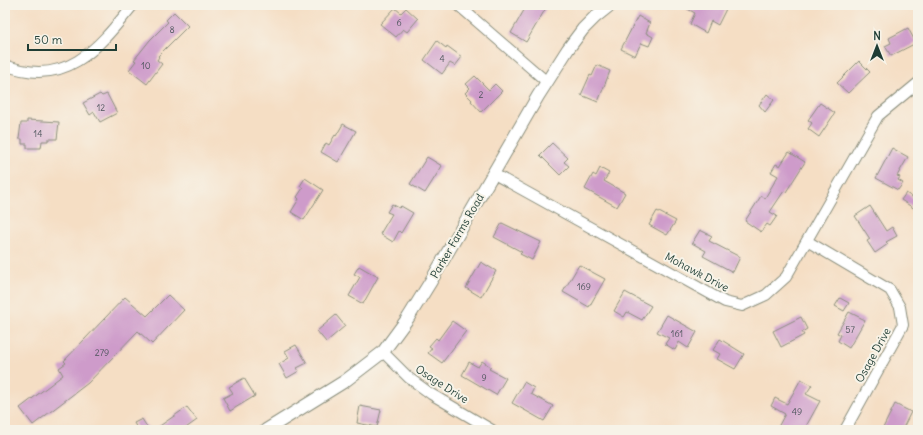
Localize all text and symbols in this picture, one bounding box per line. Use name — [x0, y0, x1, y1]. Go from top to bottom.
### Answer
house number: 6 — [396, 17, 402, 28]
house number: 8 — [169, 24, 175, 35]
scale bar — [28, 26, 116, 52]
north arrow — [857, 26, 897, 66]
text: N — [873, 29, 881, 43]
text: 50 m — [34, 32, 63, 47]
house number: 4 — [439, 53, 445, 64]
house number: 10 — [141, 60, 151, 71]
house number: 2 — [479, 89, 484, 100]
house number: 12 — [97, 102, 105, 113]
house number: 14 — [34, 128, 42, 139]
street label: Parker Farms Road — [427, 191, 487, 281]
street label: Mohawk Drive — [663, 249, 731, 295]
house number: 169 — [577, 281, 591, 292]
house number: 57 — [845, 324, 855, 335]
street label: Osage Drive — [852, 325, 894, 385]
house number: 161 — [671, 328, 683, 339]
house number: 279 — [95, 347, 109, 358]
street label: Osage Drive — [413, 362, 471, 406]
house number: 9 — [481, 372, 487, 383]
house number: 49 — [792, 406, 802, 417]

